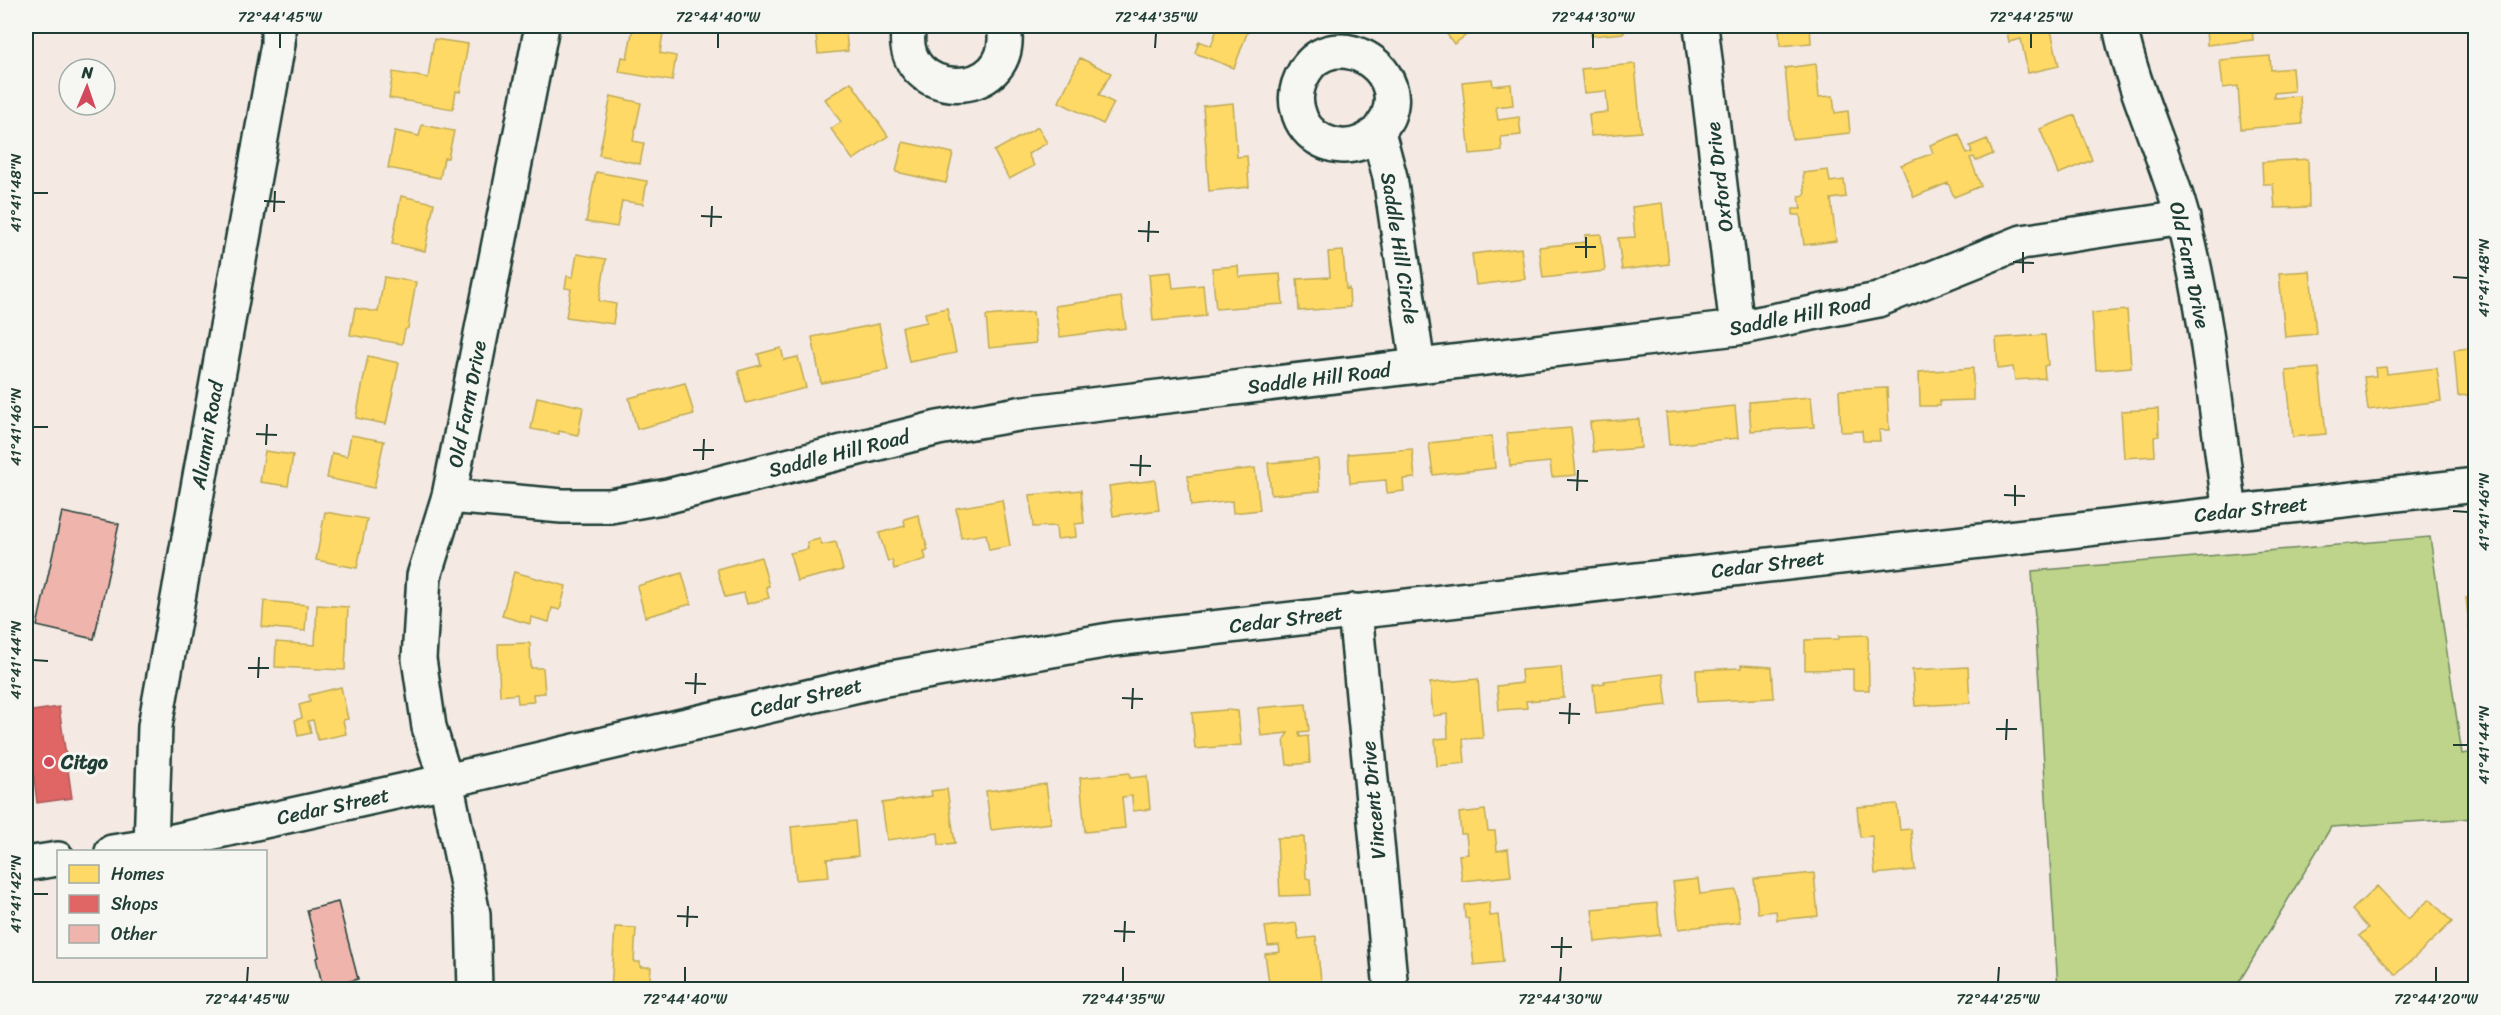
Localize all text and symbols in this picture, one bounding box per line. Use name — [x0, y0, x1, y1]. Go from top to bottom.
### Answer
text: 72°44'45"W — [238, 4, 323, 30]
text: 72°44'40"W — [676, 4, 761, 30]
text: 72°44'35"W — [1114, 4, 1198, 30]
text: 72°44'30"W — [1551, 4, 1635, 30]
text: 72°44'25"W — [1989, 4, 2073, 30]
north arrow — [57, 57, 117, 117]
text: N — [80, 58, 94, 87]
street label: Oxford Drive — [1695, 120, 1744, 234]
text: 41°41'48"N — [3, 153, 29, 232]
street label: Saddle Hill Circle — [1370, 170, 1429, 327]
street label: Old Farm Drive — [2159, 199, 2220, 332]
text: 41°41'48"N — [2471, 238, 2497, 317]
street label: Saddle Hill Road — [1726, 284, 1876, 346]
street label: Old Farm Drive — [438, 337, 497, 471]
street label: Saddle Hill Road — [1245, 352, 1394, 405]
street label: Alumni Road — [181, 377, 234, 493]
text: 41°41'46"N — [3, 387, 29, 466]
street label: Saddle Hill Road — [765, 419, 915, 488]
text: 41°41'46"N — [2471, 472, 2497, 551]
street label: Cedar Street — [2192, 486, 2310, 533]
street label: Cedar Street — [1709, 540, 1827, 589]
street label: Cedar Street — [1227, 595, 1345, 644]
text: 41°41'44"N — [3, 620, 29, 700]
street label: Cedar Street — [747, 668, 866, 727]
text: 41°41'44"N — [2471, 705, 2497, 785]
street label: Vincent Drive — [1351, 739, 1396, 861]
place label: Citgo — [60, 745, 109, 780]
marker: Citgo — [42, 755, 56, 769]
street label: Cedar Street — [274, 777, 393, 835]
legend — [57, 850, 267, 958]
text: 41°41'42"N — [3, 854, 29, 933]
text: Homes — [111, 858, 165, 890]
text: Shops — [111, 888, 158, 920]
text: Other — [111, 918, 158, 950]
text: 72°44'45"W — [205, 986, 290, 1012]
text: 72°44'40"W — [643, 986, 728, 1012]
text: 72°44'35"W — [1081, 986, 1165, 1012]
text: 72°44'30"W — [1518, 986, 1602, 1012]
text: 72°44'25"W — [1956, 986, 2040, 1012]
text: 72°44'20"W — [2394, 986, 2478, 1012]

